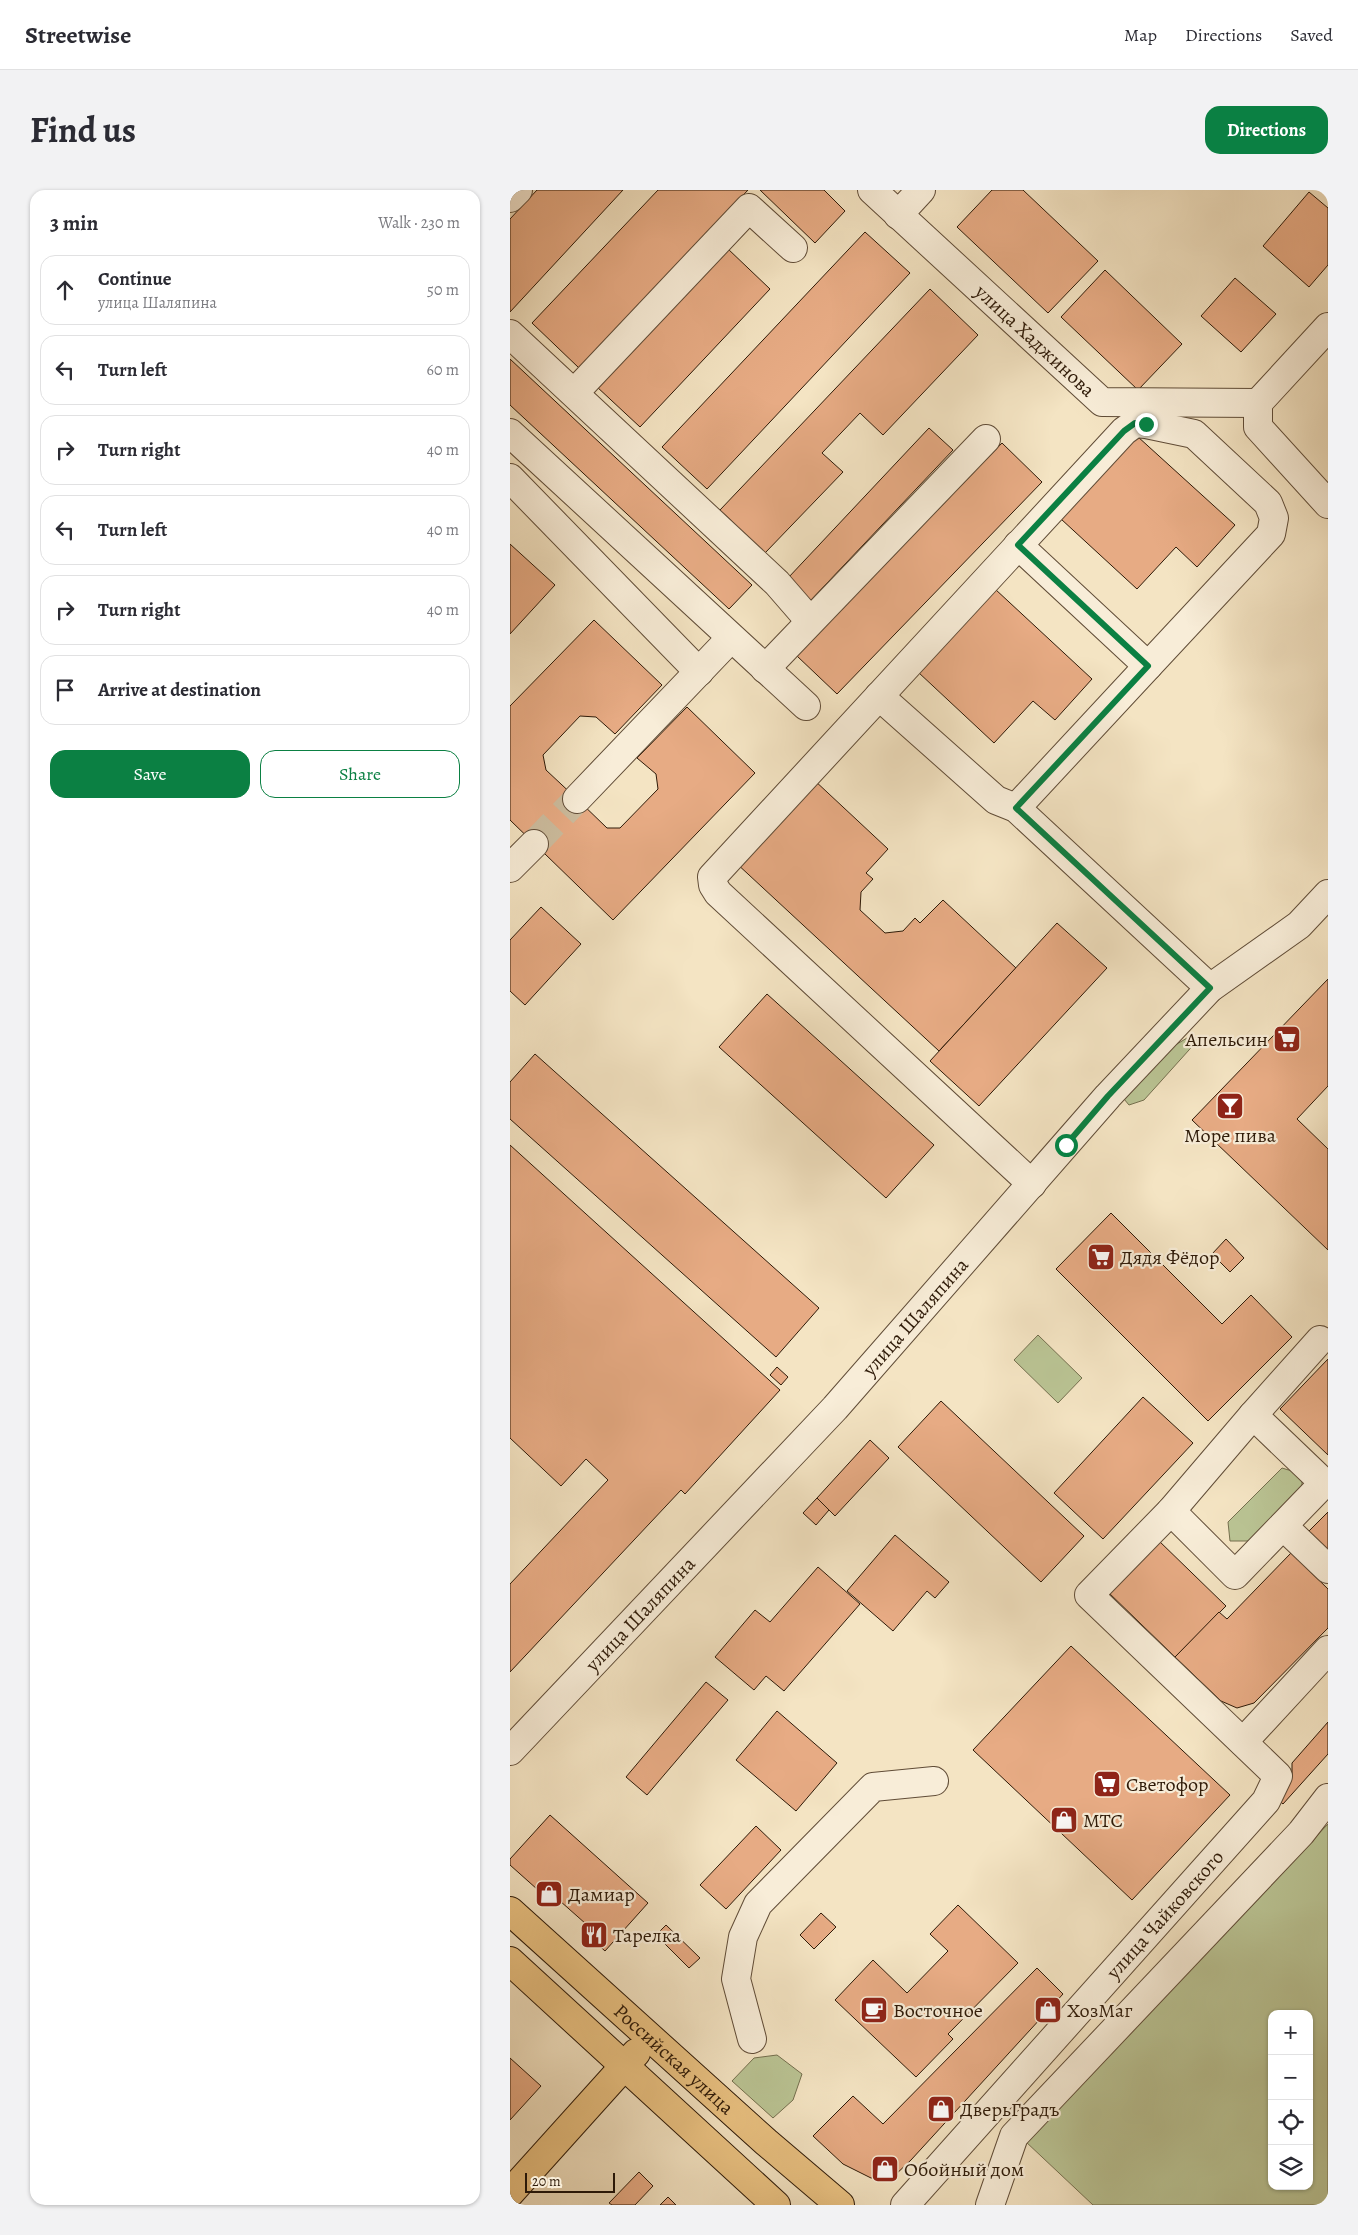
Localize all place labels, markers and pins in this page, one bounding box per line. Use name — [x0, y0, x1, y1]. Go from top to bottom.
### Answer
supermarket icon: Апельсин — [1272, 1024, 1302, 1054]
place label: Апельсин — [1185, 1026, 1268, 1053]
bar icon: Море пива — [1215, 1091, 1245, 1121]
place label: Море пива — [1184, 1122, 1277, 1149]
supermarket icon: Дядя Фёдор — [1086, 1242, 1116, 1272]
place label: Дядя Фёдор — [1120, 1244, 1220, 1271]
supermarket icon: Светофор — [1092, 1769, 1122, 1799]
place label: Светофор — [1126, 1771, 1209, 1798]
shop icon: МТС — [1049, 1805, 1079, 1835]
place label: МТС — [1083, 1807, 1123, 1834]
shop icon: Дамиар — [534, 1879, 564, 1909]
place label: Дамиар — [568, 1881, 635, 1908]
restaurant icon: Тарелка — [579, 1920, 609, 1950]
place label: Тарелка — [613, 1922, 682, 1949]
cafe icon: Восточное — [859, 1995, 889, 2025]
shop icon: ХозМаг — [1033, 1995, 1063, 2025]
place label: Восточное — [893, 1997, 983, 2024]
place label: ХозМаг — [1067, 1997, 1133, 2024]
shop icon: ДверьГрадъ — [926, 2094, 956, 2124]
place label: ДверьГрадъ — [960, 2096, 1059, 2123]
shop icon: Обойный дом — [870, 2154, 900, 2184]
place label: Обойный дом — [904, 2156, 1024, 2183]

